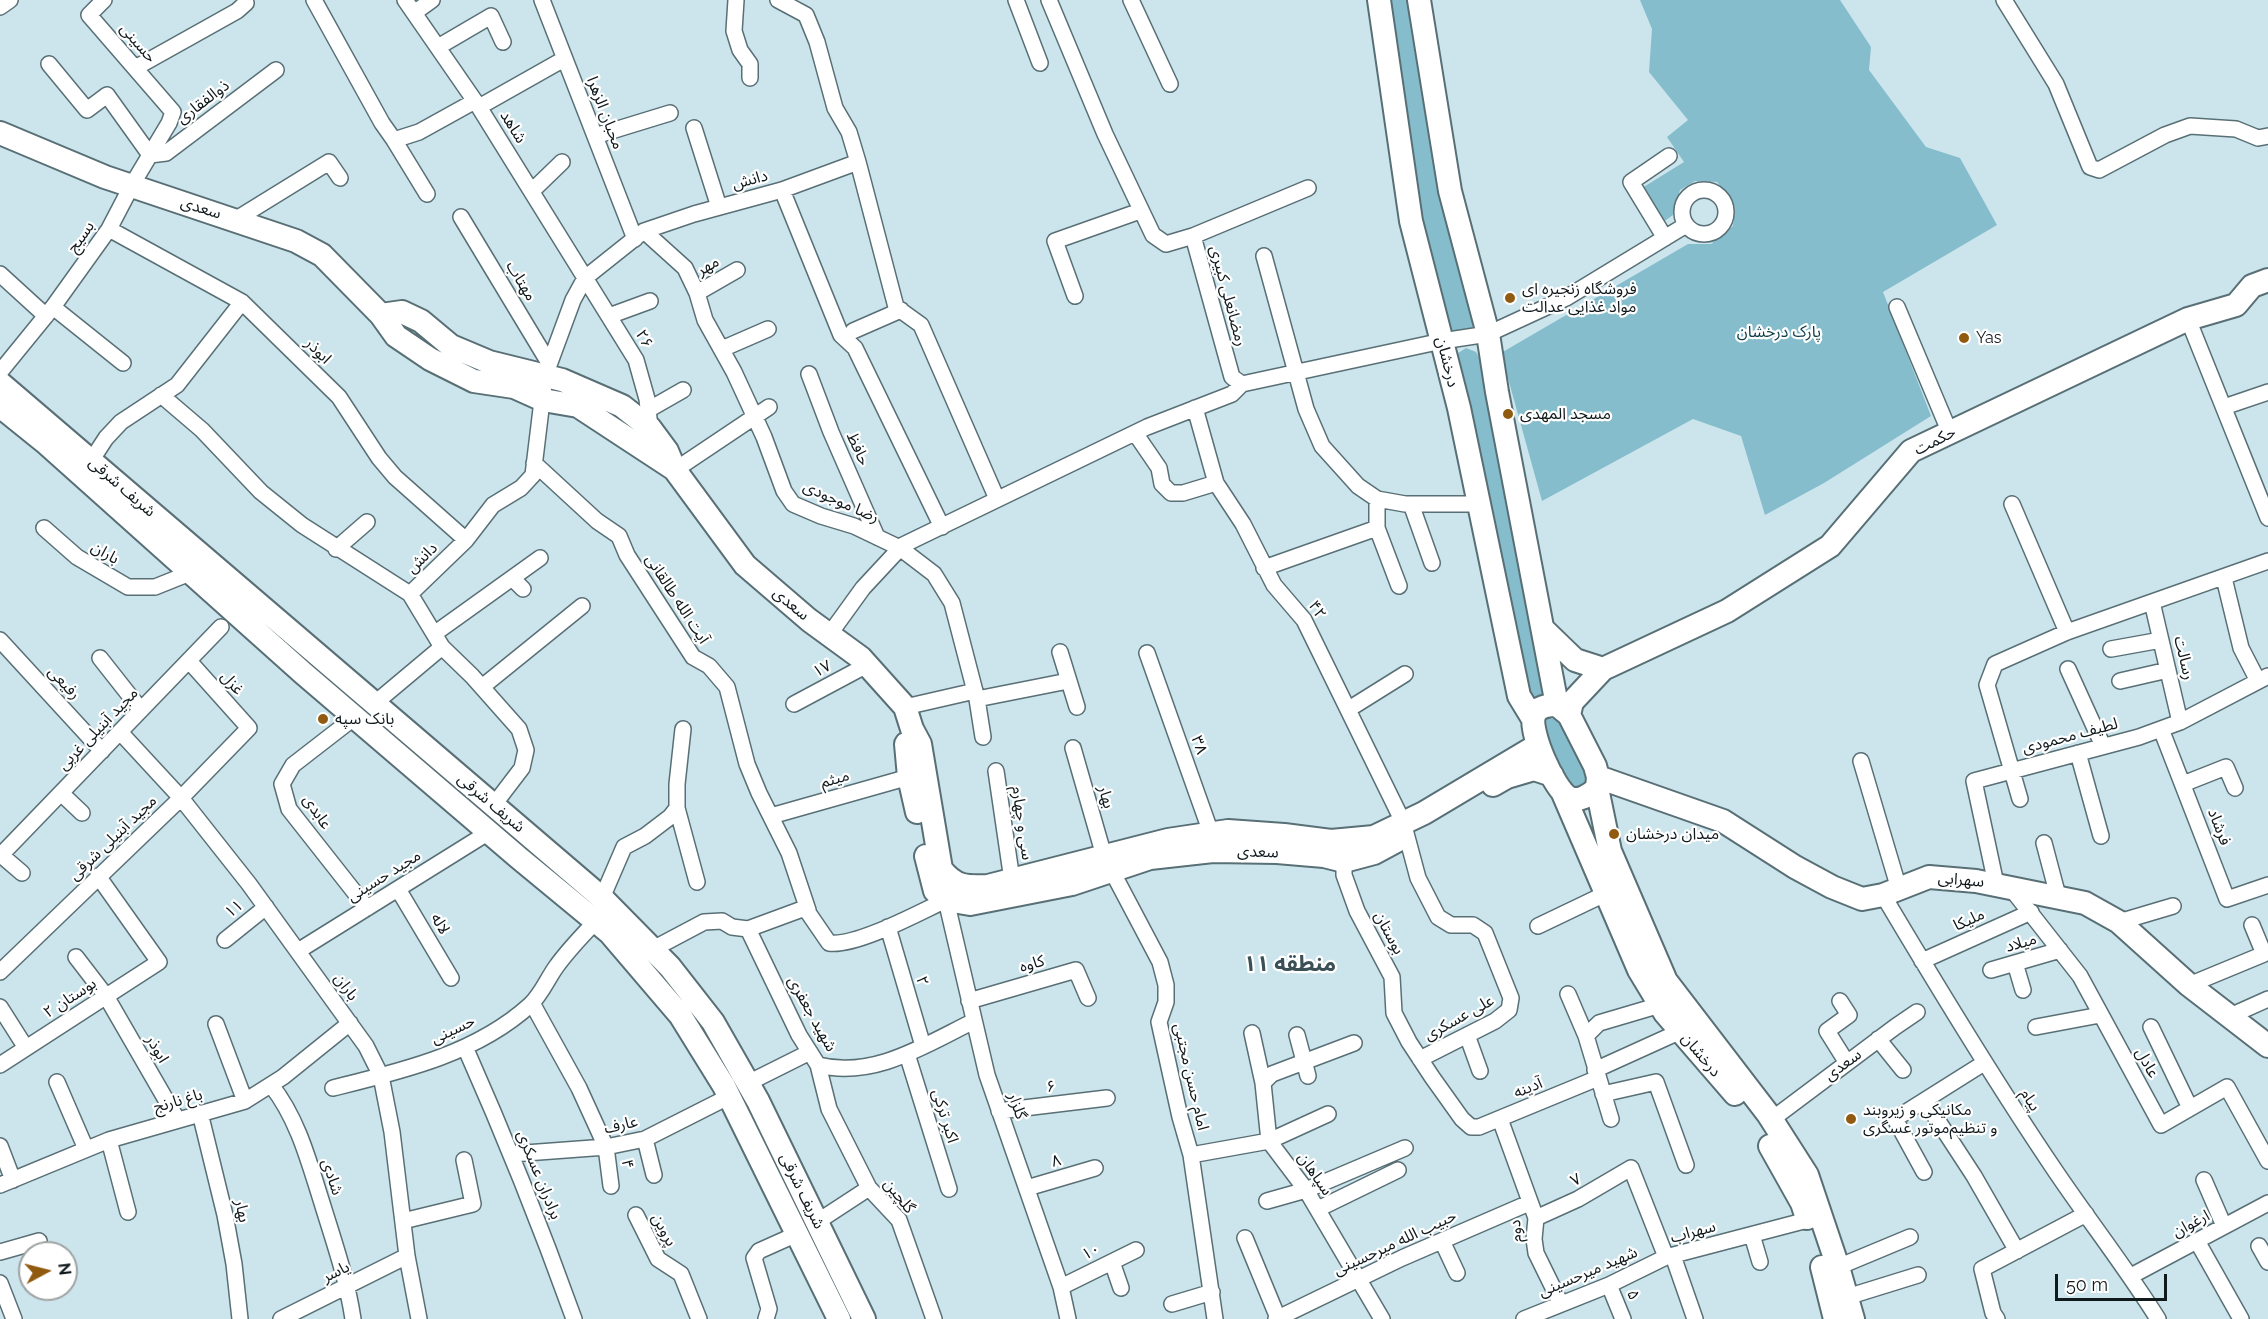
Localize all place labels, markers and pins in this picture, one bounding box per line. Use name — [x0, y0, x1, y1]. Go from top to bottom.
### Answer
place label: فروشگاه زنجیره ای مواد غذایی عدالت — [1522, 279, 1637, 317]
marker: فروشگاه زنجیره ای مواد غذایی عدالت — [1503, 291, 1517, 305]
place label: Yas — [1976, 328, 2001, 348]
marker: Yas — [1957, 331, 1971, 345]
place label: مسجد المهدی — [1520, 404, 1611, 424]
marker: مسجد المهدی — [1501, 407, 1515, 421]
place label: بانک سپه — [335, 709, 394, 729]
marker: بانک سپه — [316, 712, 330, 726]
place label: میدان درخشان — [1626, 824, 1719, 844]
marker: میدان درخشان — [1607, 827, 1621, 841]
place label: مکانیکی و زیروبند و تنظیم‌موتور عسگری — [1863, 1100, 1997, 1138]
marker: مکانیکی و زیروبند و تنظیم‌موتور عسگری — [1844, 1112, 1858, 1126]

